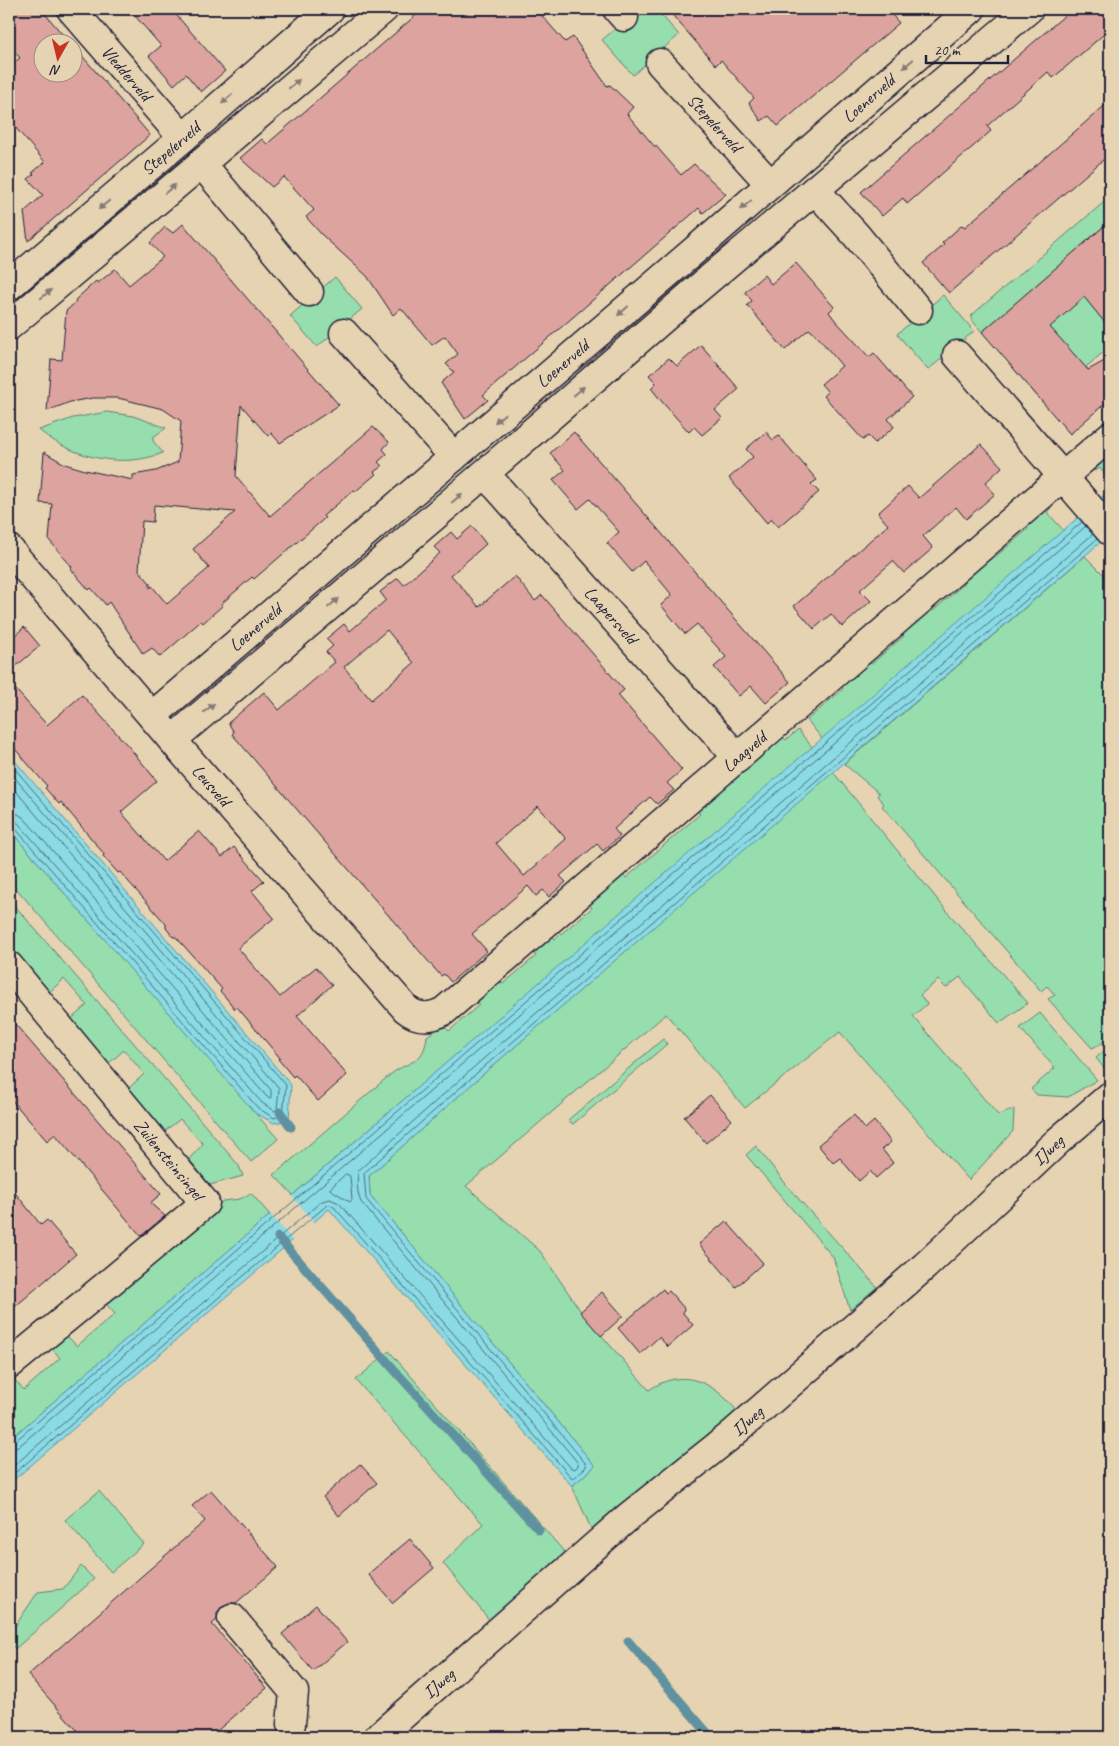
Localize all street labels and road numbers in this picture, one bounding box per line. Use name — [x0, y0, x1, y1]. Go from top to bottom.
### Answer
street label: Vledderveld — [97, 41, 159, 108]
street label: Loenerveld — [838, 68, 902, 127]
street label: Stepelerveld — [682, 89, 748, 159]
street label: Stepelerveld — [136, 115, 207, 180]
street label: Loenerveld — [532, 333, 596, 392]
street label: Laapersveld — [580, 582, 644, 651]
street label: Loenerveld — [224, 597, 288, 656]
street label: Laagveld — [718, 725, 773, 777]
street label: Leusveld — [187, 760, 237, 813]
street label: Zuilensteinsingel — [129, 1115, 211, 1207]
street label: IJweg — [1028, 1129, 1069, 1170]
street label: IJweg — [727, 1400, 769, 1441]
street label: IJweg — [418, 1663, 460, 1703]

